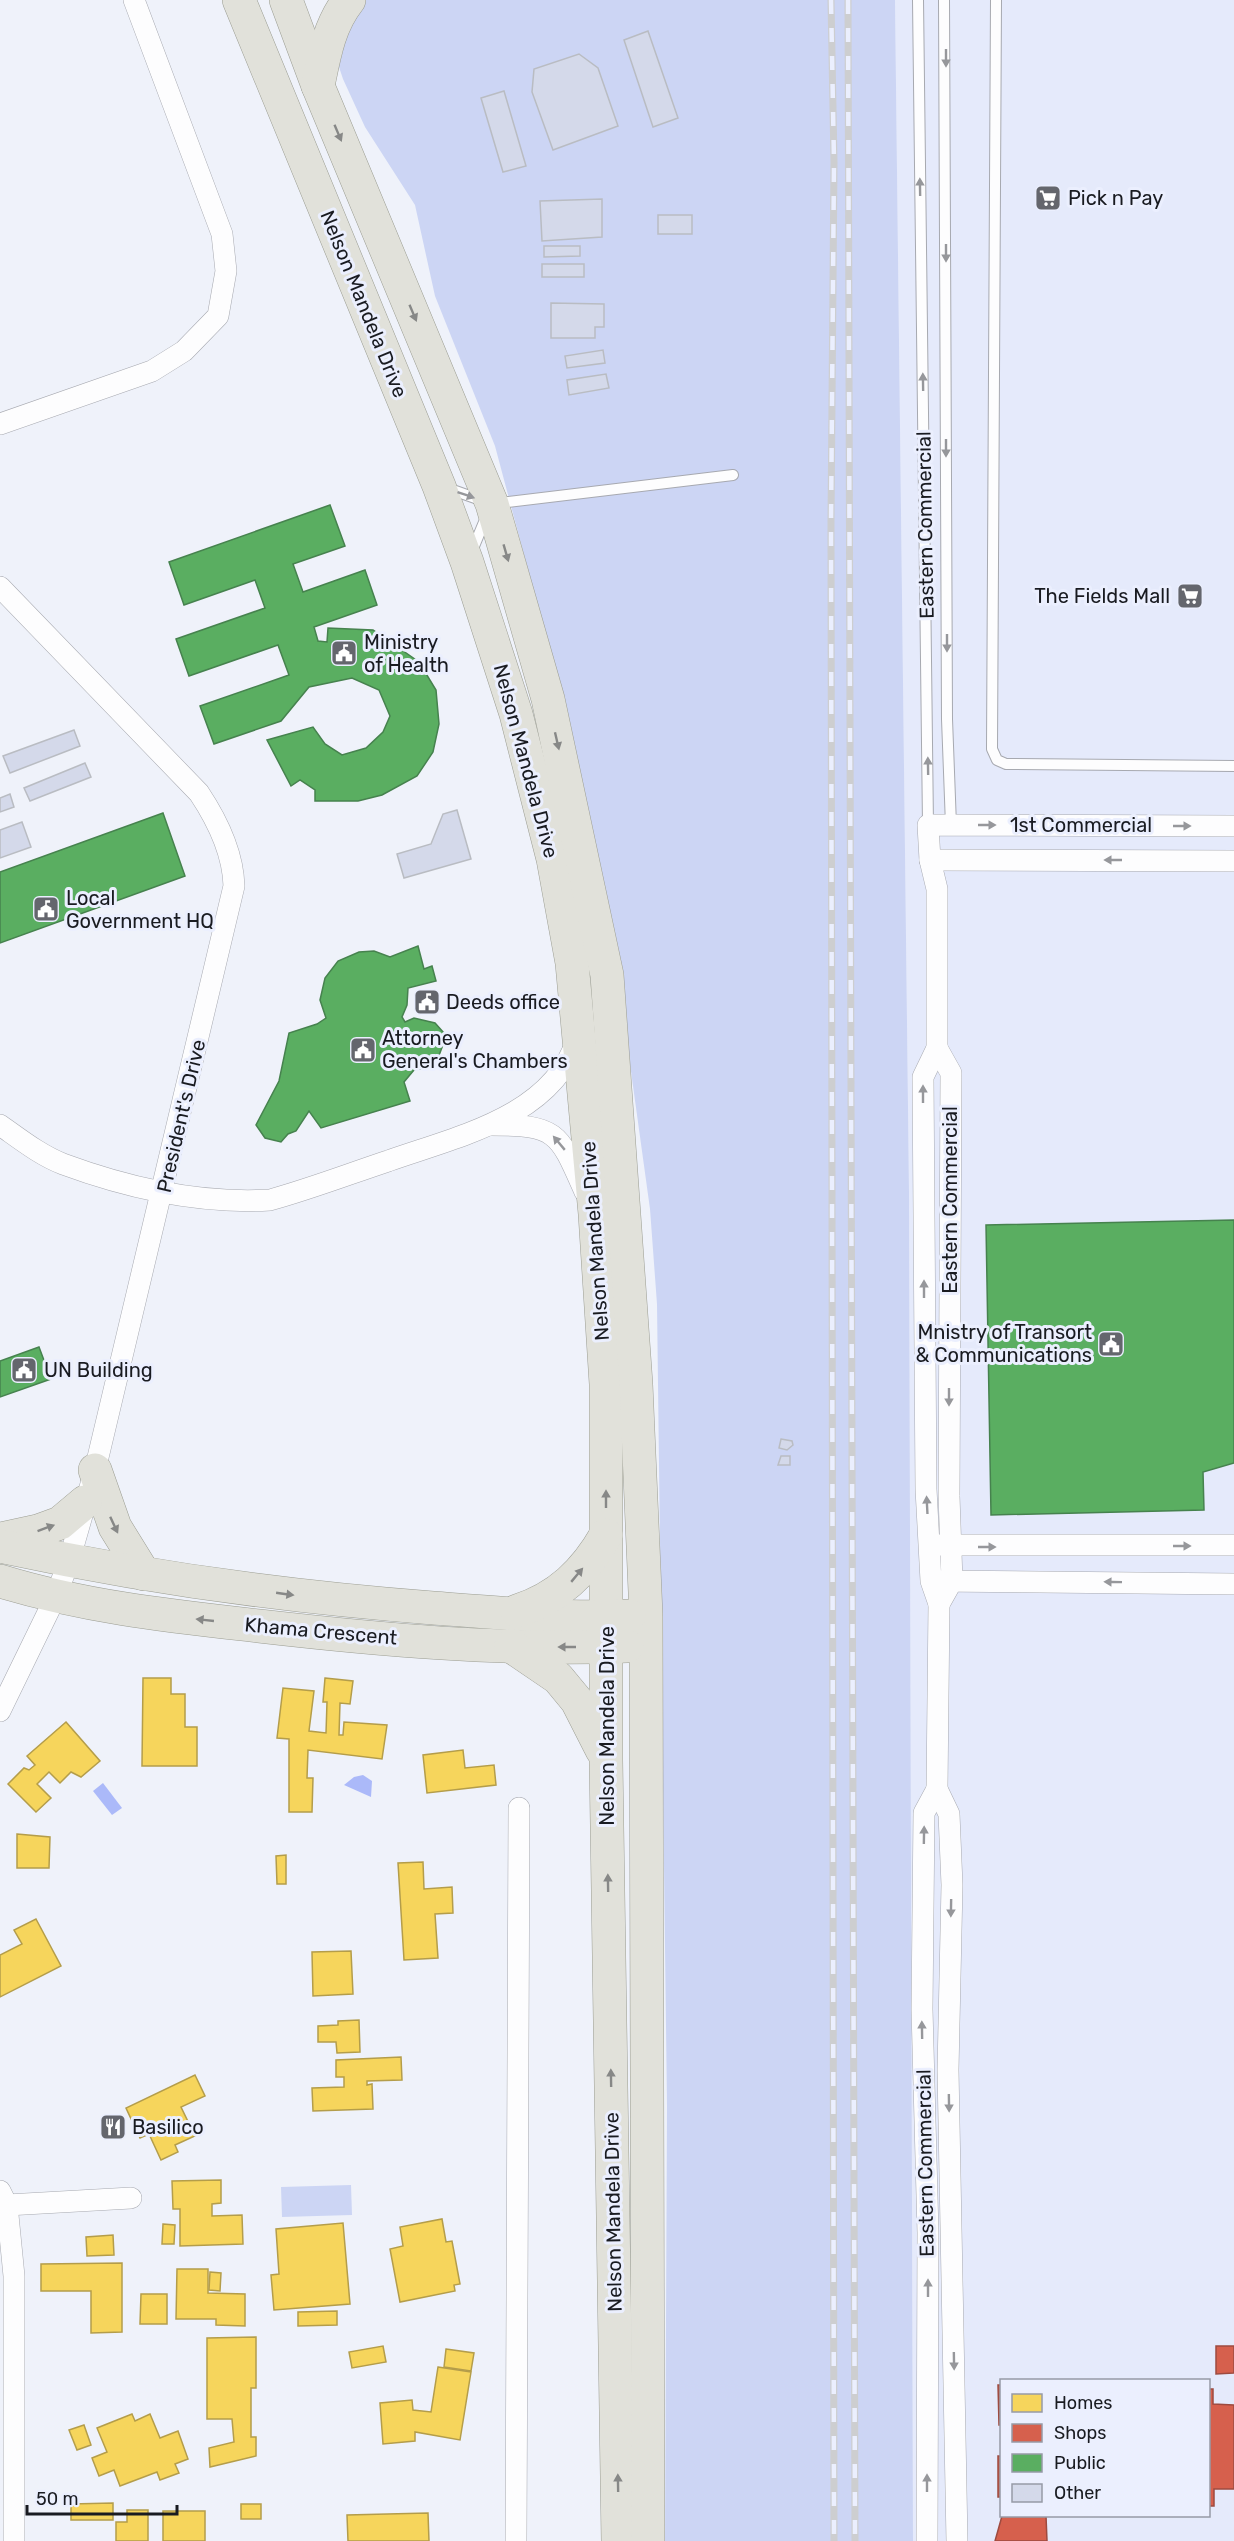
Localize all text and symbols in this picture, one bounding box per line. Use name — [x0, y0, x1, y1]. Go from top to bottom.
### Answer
one-way arrow — [941, 49, 951, 68]
one-way arrow — [333, 124, 343, 142]
one-way arrow — [915, 178, 925, 197]
supermarket icon: Pick n Pay — [1033, 183, 1063, 213]
place label: Pick n Pay — [1068, 186, 1163, 210]
street label: Nelson Mandela Drive — [315, 207, 413, 401]
one-way arrow — [941, 244, 951, 263]
one-way arrow — [408, 304, 418, 322]
one-way arrow — [918, 373, 928, 392]
street label: Eastern Commercial — [911, 431, 939, 619]
one-way arrow — [941, 439, 951, 458]
one-way arrow — [457, 490, 475, 500]
one-way arrow — [502, 544, 511, 562]
supermarket icon: The Fields Mall — [1175, 581, 1205, 611]
place label: The Fields Mall — [1034, 584, 1170, 608]
place label: Ministry of Health — [364, 630, 449, 677]
one-way arrow — [942, 634, 952, 653]
public building icon: Ministry of Health — [329, 638, 359, 668]
street label: Nelson Mandela Drive — [489, 661, 563, 861]
one-way arrow — [553, 732, 562, 751]
one-way arrow — [923, 757, 933, 776]
street label: 1st Commercial — [1010, 813, 1152, 837]
one-way arrow — [977, 820, 996, 829]
one-way arrow — [1172, 821, 1191, 831]
one-way arrow — [1103, 855, 1122, 865]
place label: Local Government HQ — [66, 886, 214, 933]
public building icon: Local Government HQ — [31, 894, 61, 924]
public building icon: Deeds office — [412, 987, 442, 1017]
place label: Deeds office — [446, 990, 560, 1014]
place label: Attorney General's Chambers — [382, 1026, 568, 1073]
public building icon: Attorney General's Chambers — [348, 1035, 378, 1065]
street label: President's Drive — [152, 1037, 210, 1195]
one-way arrow — [918, 1084, 928, 1103]
street label: Eastern Commercial — [938, 1106, 962, 1294]
one-way arrow — [553, 1135, 566, 1151]
street label: Nelson Mandela Drive — [576, 1141, 614, 1341]
one-way arrow — [919, 1279, 929, 1298]
place label: Mnistry of Transort & Communications — [915, 1320, 1092, 1367]
public building icon: Mnistry of Transort & Communications — [1096, 1329, 1126, 1359]
public building icon: UN Building — [9, 1355, 39, 1385]
place label: UN Building — [44, 1358, 153, 1382]
one-way arrow — [945, 1388, 954, 1407]
one-way arrow — [601, 1489, 611, 1508]
one-way arrow — [922, 1495, 931, 1514]
one-way arrow — [110, 1516, 119, 1533]
one-way arrow — [37, 1523, 55, 1533]
one-way arrow — [1173, 1541, 1192, 1551]
one-way arrow — [978, 1542, 997, 1552]
one-way arrow — [570, 1568, 583, 1583]
one-way arrow — [1103, 1578, 1122, 1587]
one-way arrow — [276, 1590, 295, 1599]
street label: Khama Crescent — [244, 1612, 398, 1650]
one-way arrow — [196, 1615, 215, 1625]
street label: Nelson Mandela Drive — [595, 1626, 619, 1826]
one-way arrow — [558, 1642, 577, 1652]
one-way arrow — [919, 1825, 929, 1844]
one-way arrow — [603, 1873, 613, 1892]
one-way arrow — [946, 1898, 956, 1917]
one-way arrow — [918, 2020, 927, 2039]
one-way arrow — [606, 2068, 616, 2087]
street label: Eastern Commercial — [911, 2069, 939, 2257]
one-way arrow — [944, 2093, 954, 2112]
restaurant icon: Basilico — [98, 2112, 128, 2142]
street label: Nelson Mandela Drive — [599, 2112, 627, 2312]
place label: Basilico — [132, 2115, 204, 2139]
one-way arrow — [923, 2278, 933, 2297]
one-way arrow — [949, 2351, 958, 2370]
legend — [1000, 2379, 1210, 2517]
text: Homes — [1054, 2392, 1112, 2414]
text: Shops — [1054, 2422, 1106, 2444]
text: Public — [1054, 2452, 1106, 2474]
one-way arrow — [613, 2473, 622, 2492]
one-way arrow — [922, 2473, 932, 2492]
scale bar — [27, 2478, 177, 2516]
text: Other — [1054, 2482, 1101, 2504]
text: 50 m — [36, 2488, 79, 2510]

